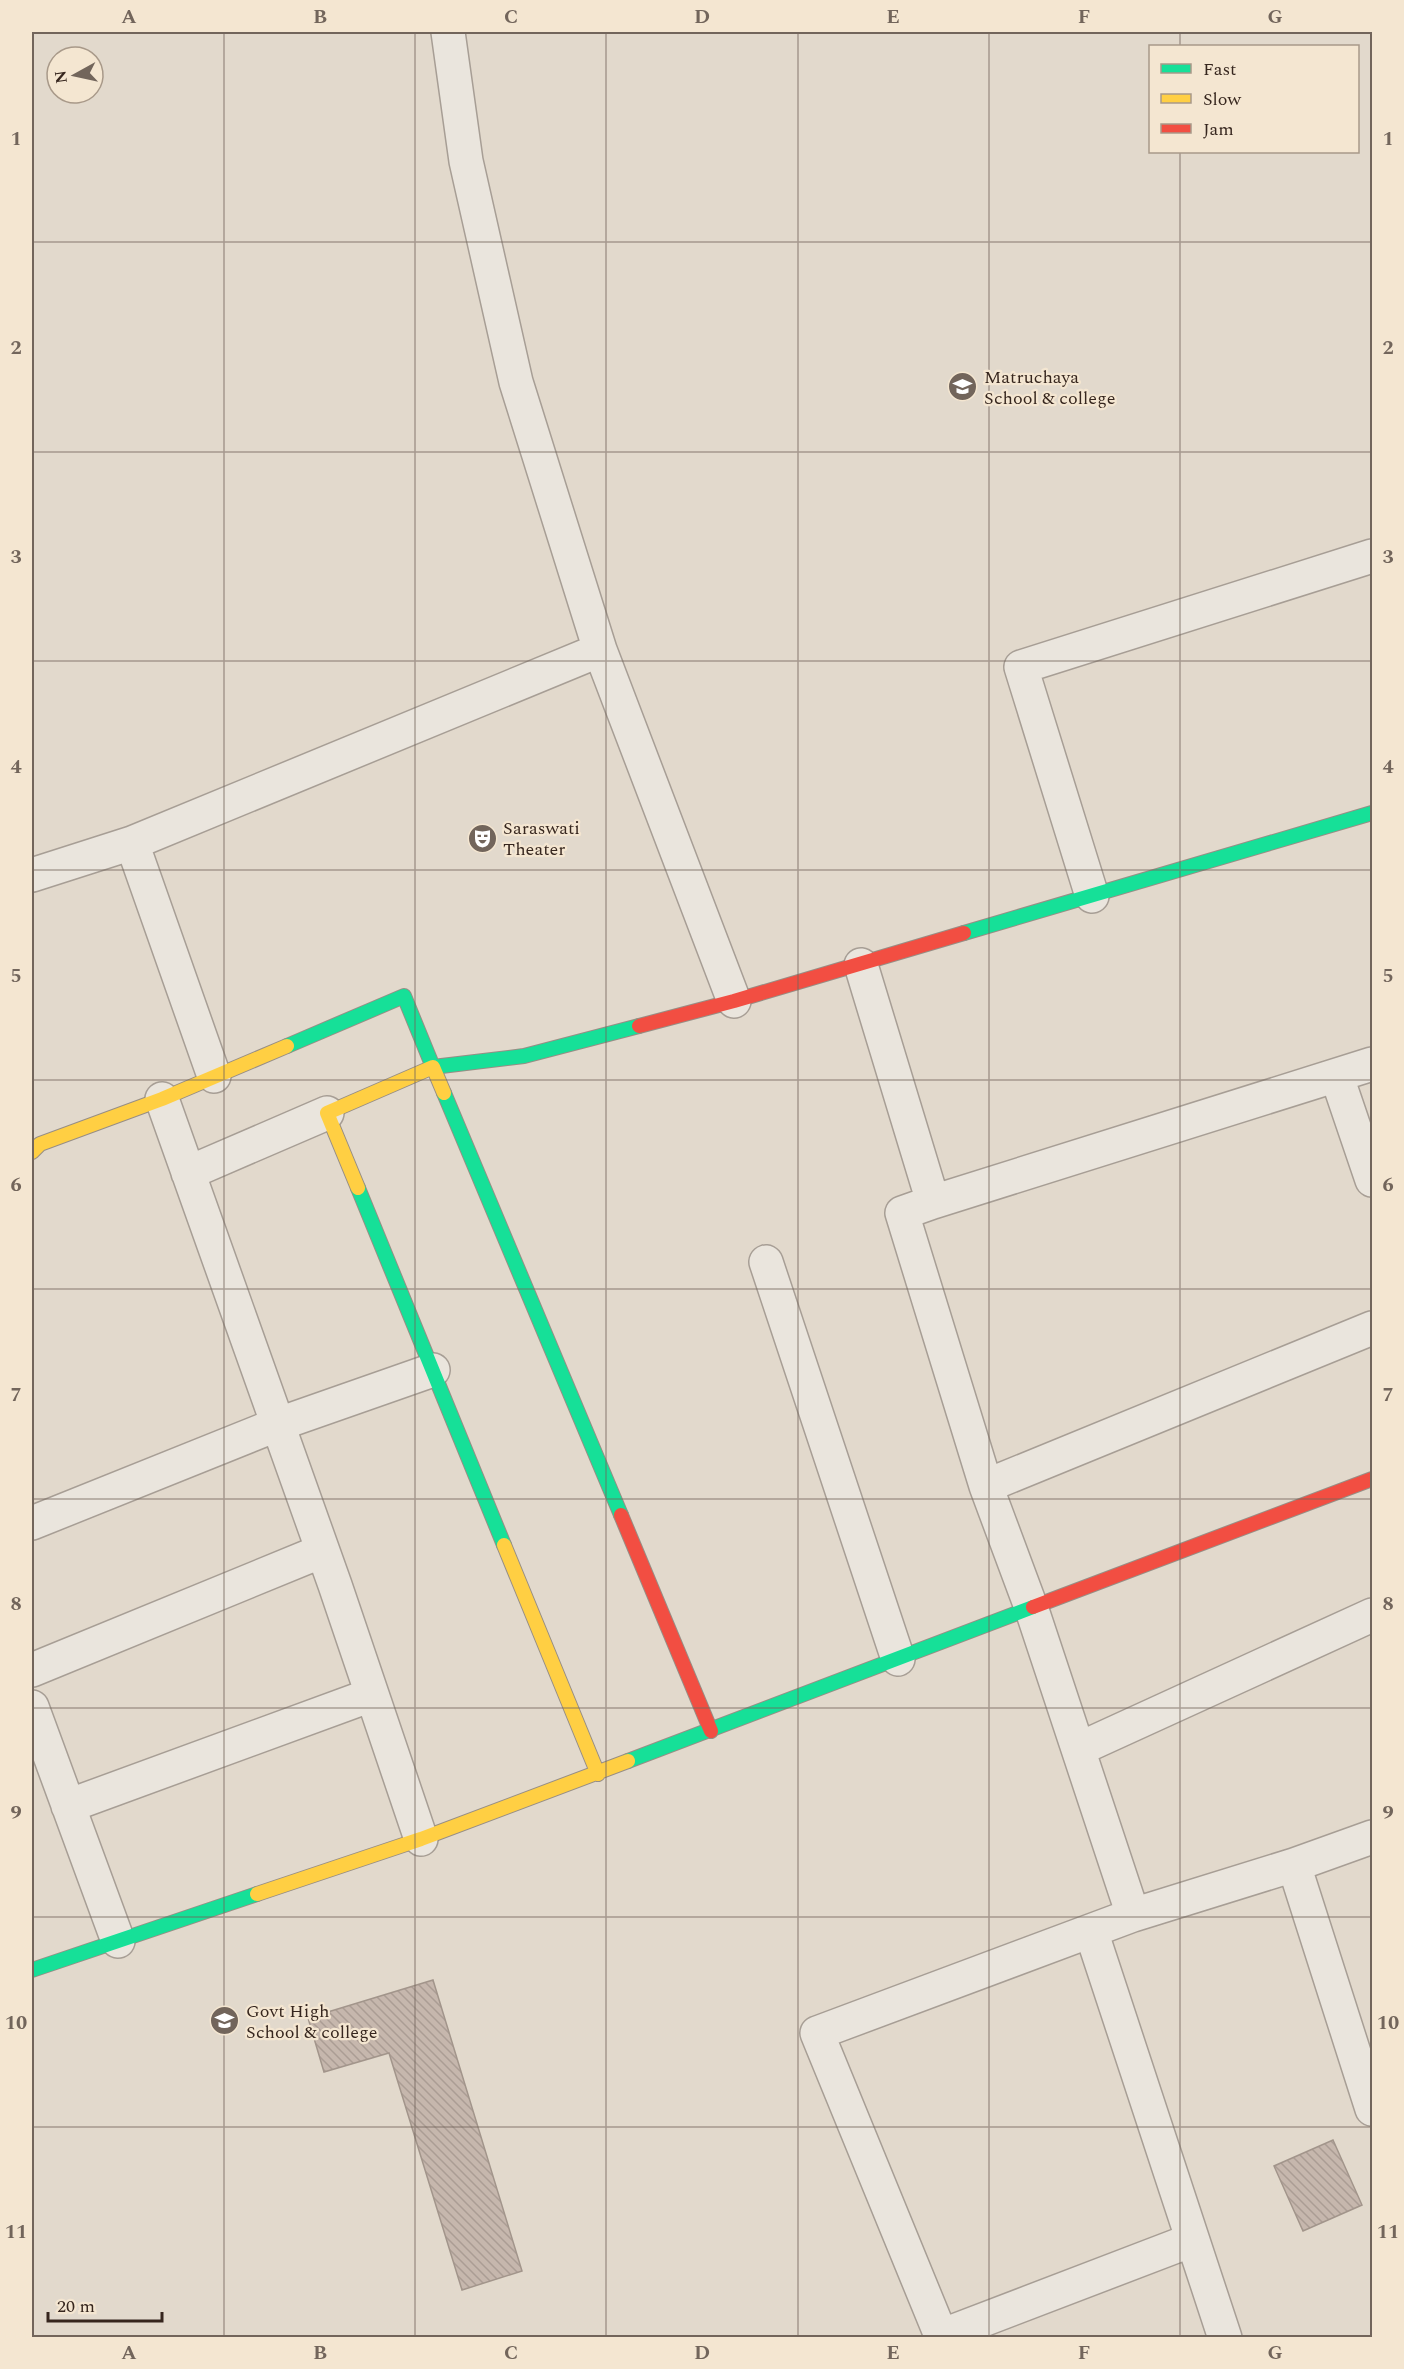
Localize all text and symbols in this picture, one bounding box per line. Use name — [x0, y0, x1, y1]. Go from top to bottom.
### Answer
text: A — [121, 2, 137, 32]
text: B — [313, 2, 327, 32]
text: C — [504, 2, 518, 32]
text: D — [694, 2, 710, 32]
text: E — [886, 2, 900, 32]
text: F — [1078, 2, 1090, 32]
text: G — [1267, 2, 1283, 32]
north arrow — [45, 45, 105, 105]
legend — [1149, 45, 1359, 153]
text: Fast — [1203, 56, 1236, 83]
text: N — [48, 69, 74, 85]
text: Slow — [1203, 86, 1242, 113]
text: Jam — [1203, 116, 1234, 143]
text: 1 — [10, 124, 22, 154]
text: 1 — [1382, 124, 1394, 154]
text: 2 — [10, 333, 22, 363]
text: 2 — [1382, 333, 1394, 363]
place label: Matruchaya School & college — [984, 364, 1115, 412]
school or university icon: Matruchaya School & college — [947, 371, 979, 403]
text: 3 — [10, 542, 22, 572]
text: 3 — [1382, 542, 1394, 572]
text: 4 — [10, 752, 22, 782]
text: 4 — [1382, 752, 1394, 782]
place label: Saraswati Theater — [503, 815, 580, 863]
theatre icon: Saraswati Theater — [466, 822, 498, 854]
text: 5 — [10, 961, 22, 991]
text: 5 — [1382, 961, 1394, 991]
text: 6 — [10, 1170, 22, 1200]
text: 6 — [1382, 1170, 1394, 1200]
text: 7 — [10, 1380, 22, 1410]
text: 7 — [1382, 1380, 1394, 1410]
text: 8 — [10, 1589, 22, 1619]
text: 8 — [1382, 1589, 1394, 1619]
text: 9 — [10, 1798, 22, 1828]
text: 9 — [1382, 1798, 1394, 1828]
place label: Govt High School & college — [246, 1998, 377, 2046]
school or university icon: Govt High School & college — [209, 2005, 241, 2037]
text: 10 — [5, 2008, 27, 2038]
text: 10 — [1377, 2008, 1399, 2038]
text: 11 — [5, 2217, 27, 2247]
text: 11 — [1377, 2217, 1399, 2247]
scale bar — [48, 2285, 162, 2323]
text: 20 m — [57, 2293, 95, 2320]
text: A — [121, 2338, 137, 2368]
text: B — [313, 2338, 327, 2368]
text: C — [504, 2338, 518, 2368]
text: D — [694, 2338, 710, 2368]
text: E — [886, 2338, 900, 2368]
text: F — [1078, 2338, 1090, 2368]
text: G — [1267, 2338, 1283, 2368]

